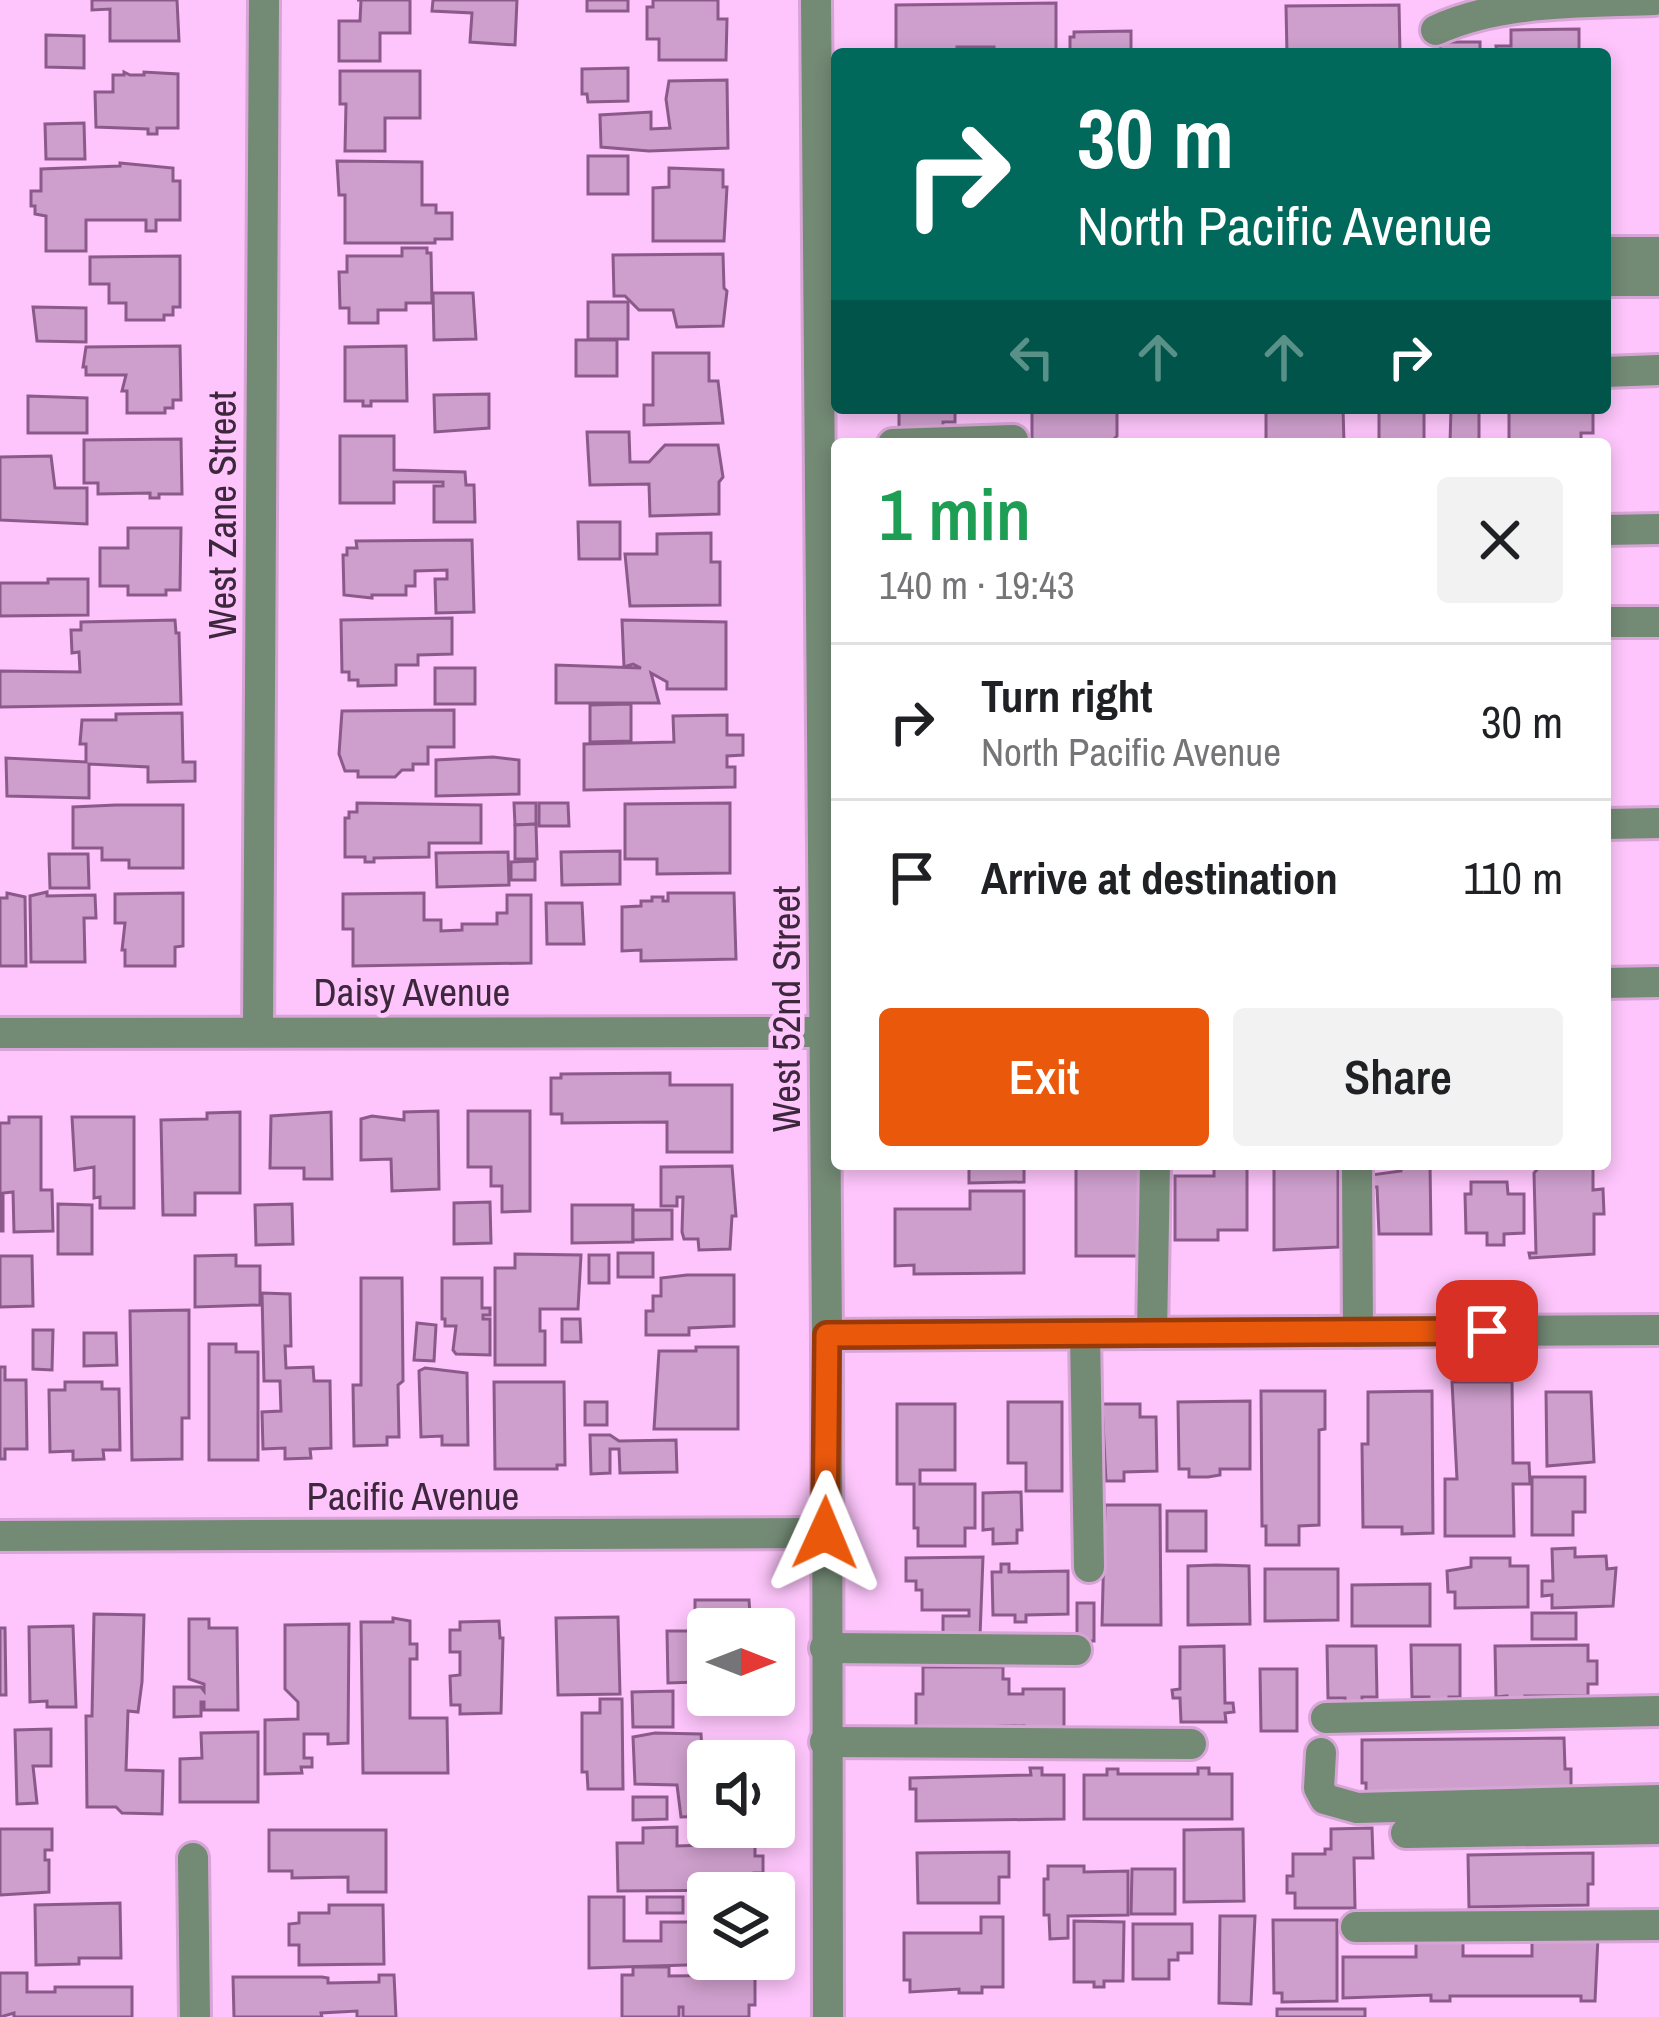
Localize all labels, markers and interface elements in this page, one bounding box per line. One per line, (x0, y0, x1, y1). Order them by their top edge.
text: 30 m (1077, 81, 1234, 194)
icon: right (879, 96, 1035, 252)
text: North Pacific Avenue (1077, 189, 1492, 262)
icon: left (999, 324, 1065, 390)
icon: ahead (1125, 324, 1191, 390)
icon: ahead (1251, 324, 1317, 390)
icon: right (1377, 324, 1443, 390)
street label: West Zane Street (196, 391, 248, 639)
text: 1 min (879, 465, 1031, 562)
button: close (1437, 477, 1563, 603)
text: 140 m · 19:43 (879, 559, 1075, 611)
text: Turn right (981, 665, 1153, 726)
icon: right (879, 689, 945, 755)
text: 30 m (1481, 691, 1563, 752)
text: North Pacific Avenue (981, 726, 1281, 778)
icon: arrive (879, 845, 945, 911)
text: Arrive at destination (981, 847, 1338, 908)
text: 110 m (1463, 847, 1563, 908)
street label: West 52nd Street (760, 886, 812, 1132)
street label: Daisy Avenue (314, 966, 510, 1018)
button: Exit (879, 1008, 1209, 1146)
button: Share (1233, 1008, 1563, 1146)
pin (1436, 1280, 1538, 1382)
icon: arrive (1454, 1298, 1520, 1364)
street label: Pacific Avenue (307, 1470, 519, 1522)
position arrow (762, 1470, 888, 1596)
north arrow (687, 1608, 795, 1716)
map controls (687, 1608, 795, 1980)
button: sound (687, 1740, 795, 1848)
button: layers (687, 1872, 795, 1980)

